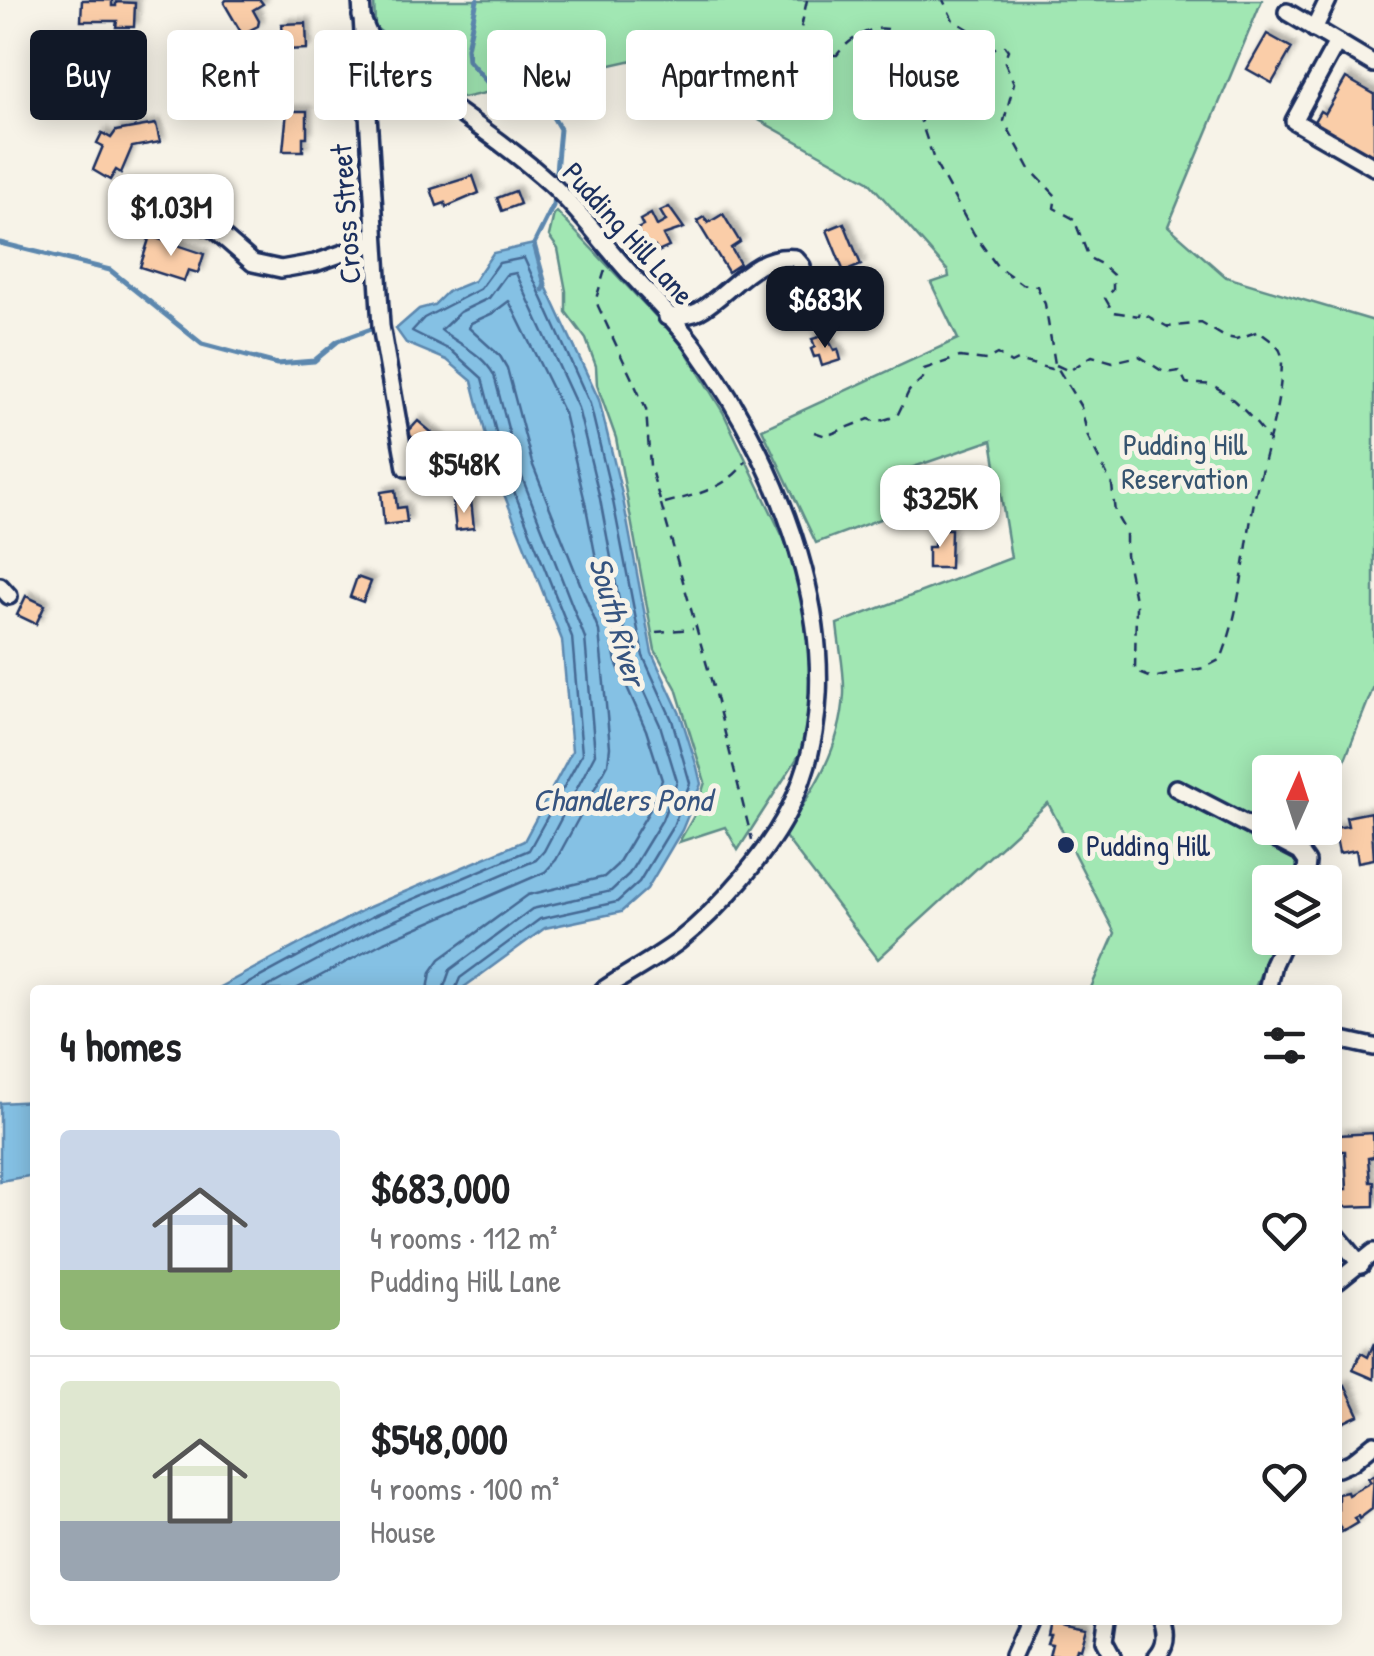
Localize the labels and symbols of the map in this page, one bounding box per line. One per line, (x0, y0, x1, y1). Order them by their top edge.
street label: Cross Street (320, 142, 370, 285)
street label: Pudding Hill Lane (554, 153, 704, 313)
pin: $1.03M (90, 174, 252, 259)
pin: $683K (755, 266, 895, 351)
park label: Pudding Hill Reservation (1121, 424, 1249, 498)
pin: $548K (394, 431, 534, 516)
pin: $325K (870, 465, 1010, 550)
water label: South River (579, 552, 658, 694)
north arrow (1252, 755, 1342, 845)
water label: Chandlers Pond (533, 778, 716, 821)
place label: Pudding Hill (1086, 825, 1211, 865)
marker: Pudding Hill (1055, 834, 1077, 856)

